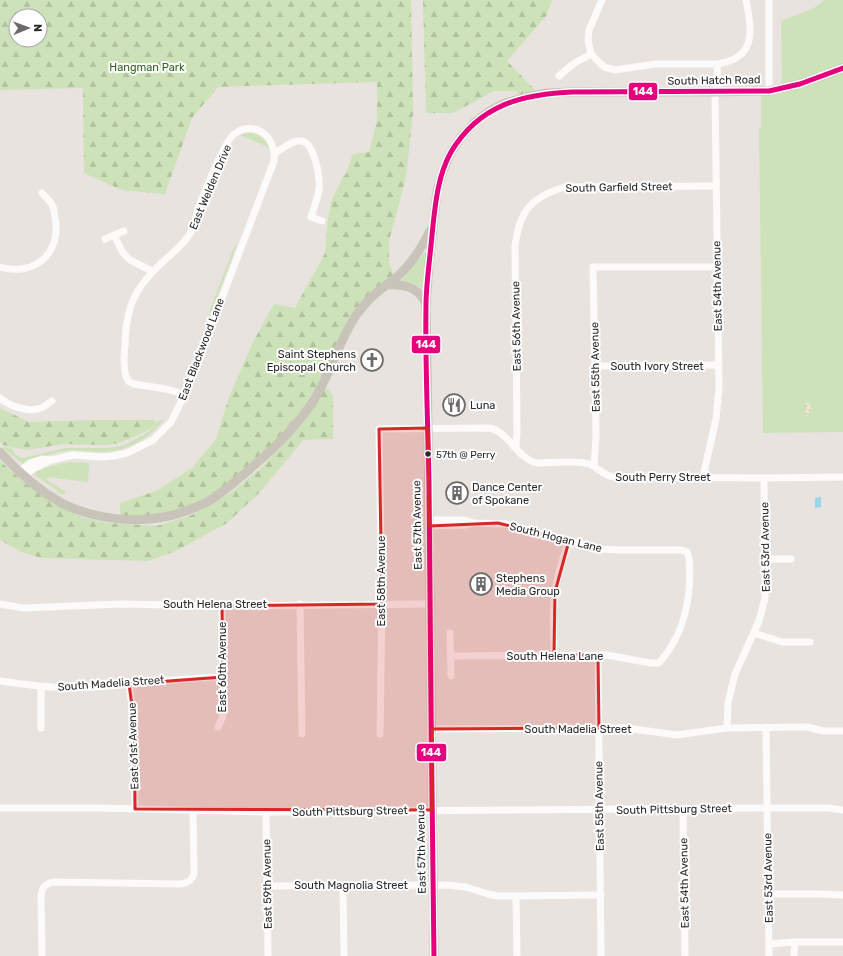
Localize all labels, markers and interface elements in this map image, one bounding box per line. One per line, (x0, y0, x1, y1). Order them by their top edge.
north arrow (8, 8, 48, 48)
text: N (31, 24, 44, 32)
park label: Hangman Park (109, 61, 185, 74)
street label: South Hatch Road (667, 73, 761, 88)
line badge: 144 (628, 82, 658, 101)
text: 144 (633, 85, 654, 98)
street label: East Welden Drive (187, 143, 234, 232)
street label: South Garfield Street (565, 180, 673, 195)
street label: East 54th Avenue (710, 241, 725, 331)
street label: East 56th Avenue (509, 281, 524, 371)
street label: East Blackwood Lane (176, 296, 227, 402)
street label: East 55th Avenue (588, 322, 603, 412)
line badge: 144 (411, 335, 441, 354)
text: 144 (416, 338, 437, 351)
church icon: Saint Stephens Episcopal Church (359, 347, 385, 373)
place label: Saint Stephens Episcopal Church (267, 348, 356, 374)
street label: South Ivory Street (610, 360, 704, 373)
restaurant icon: Luna (441, 392, 467, 418)
place label: Luna (470, 399, 495, 412)
marker: 57th @ Perry (423, 449, 433, 459)
place label: 57th @ Perry (436, 449, 496, 461)
street label: South Perry Street (615, 471, 711, 484)
street label: East 57th Avenue (410, 480, 425, 570)
building icon: Dance Center of Spokane (444, 480, 470, 506)
place label: Dance Center of Spokane (472, 481, 543, 507)
street label: East 53rd Avenue (758, 502, 773, 592)
street label: South Hogan Lane (508, 520, 603, 555)
street label: East 58th Avenue (375, 536, 388, 626)
building icon: Stephens Media Group (468, 571, 494, 597)
place label: Stephens Media Group (496, 572, 560, 598)
street label: South Helena Street (163, 598, 267, 611)
street label: East 60th Avenue (216, 622, 229, 712)
street label: South Helena Lane (507, 650, 603, 663)
street label: South Madelia Street (57, 673, 165, 694)
street label: East 61st Avenue (125, 702, 142, 790)
street label: South Madelia Street (525, 723, 632, 736)
line badge: 144 (416, 743, 447, 762)
text: 144 (421, 746, 442, 759)
street label: East 55th Avenue (592, 761, 607, 851)
street label: South Pittsburg Street (616, 802, 733, 817)
street label: South Pittsburg Street (292, 804, 409, 819)
street label: East 57th Avenue (414, 804, 429, 894)
street label: East 53rd Avenue (761, 833, 776, 923)
street label: East 54th Avenue (677, 838, 692, 928)
street label: East 59th Avenue (260, 839, 275, 929)
street label: South Magnolia Street (294, 879, 409, 892)

